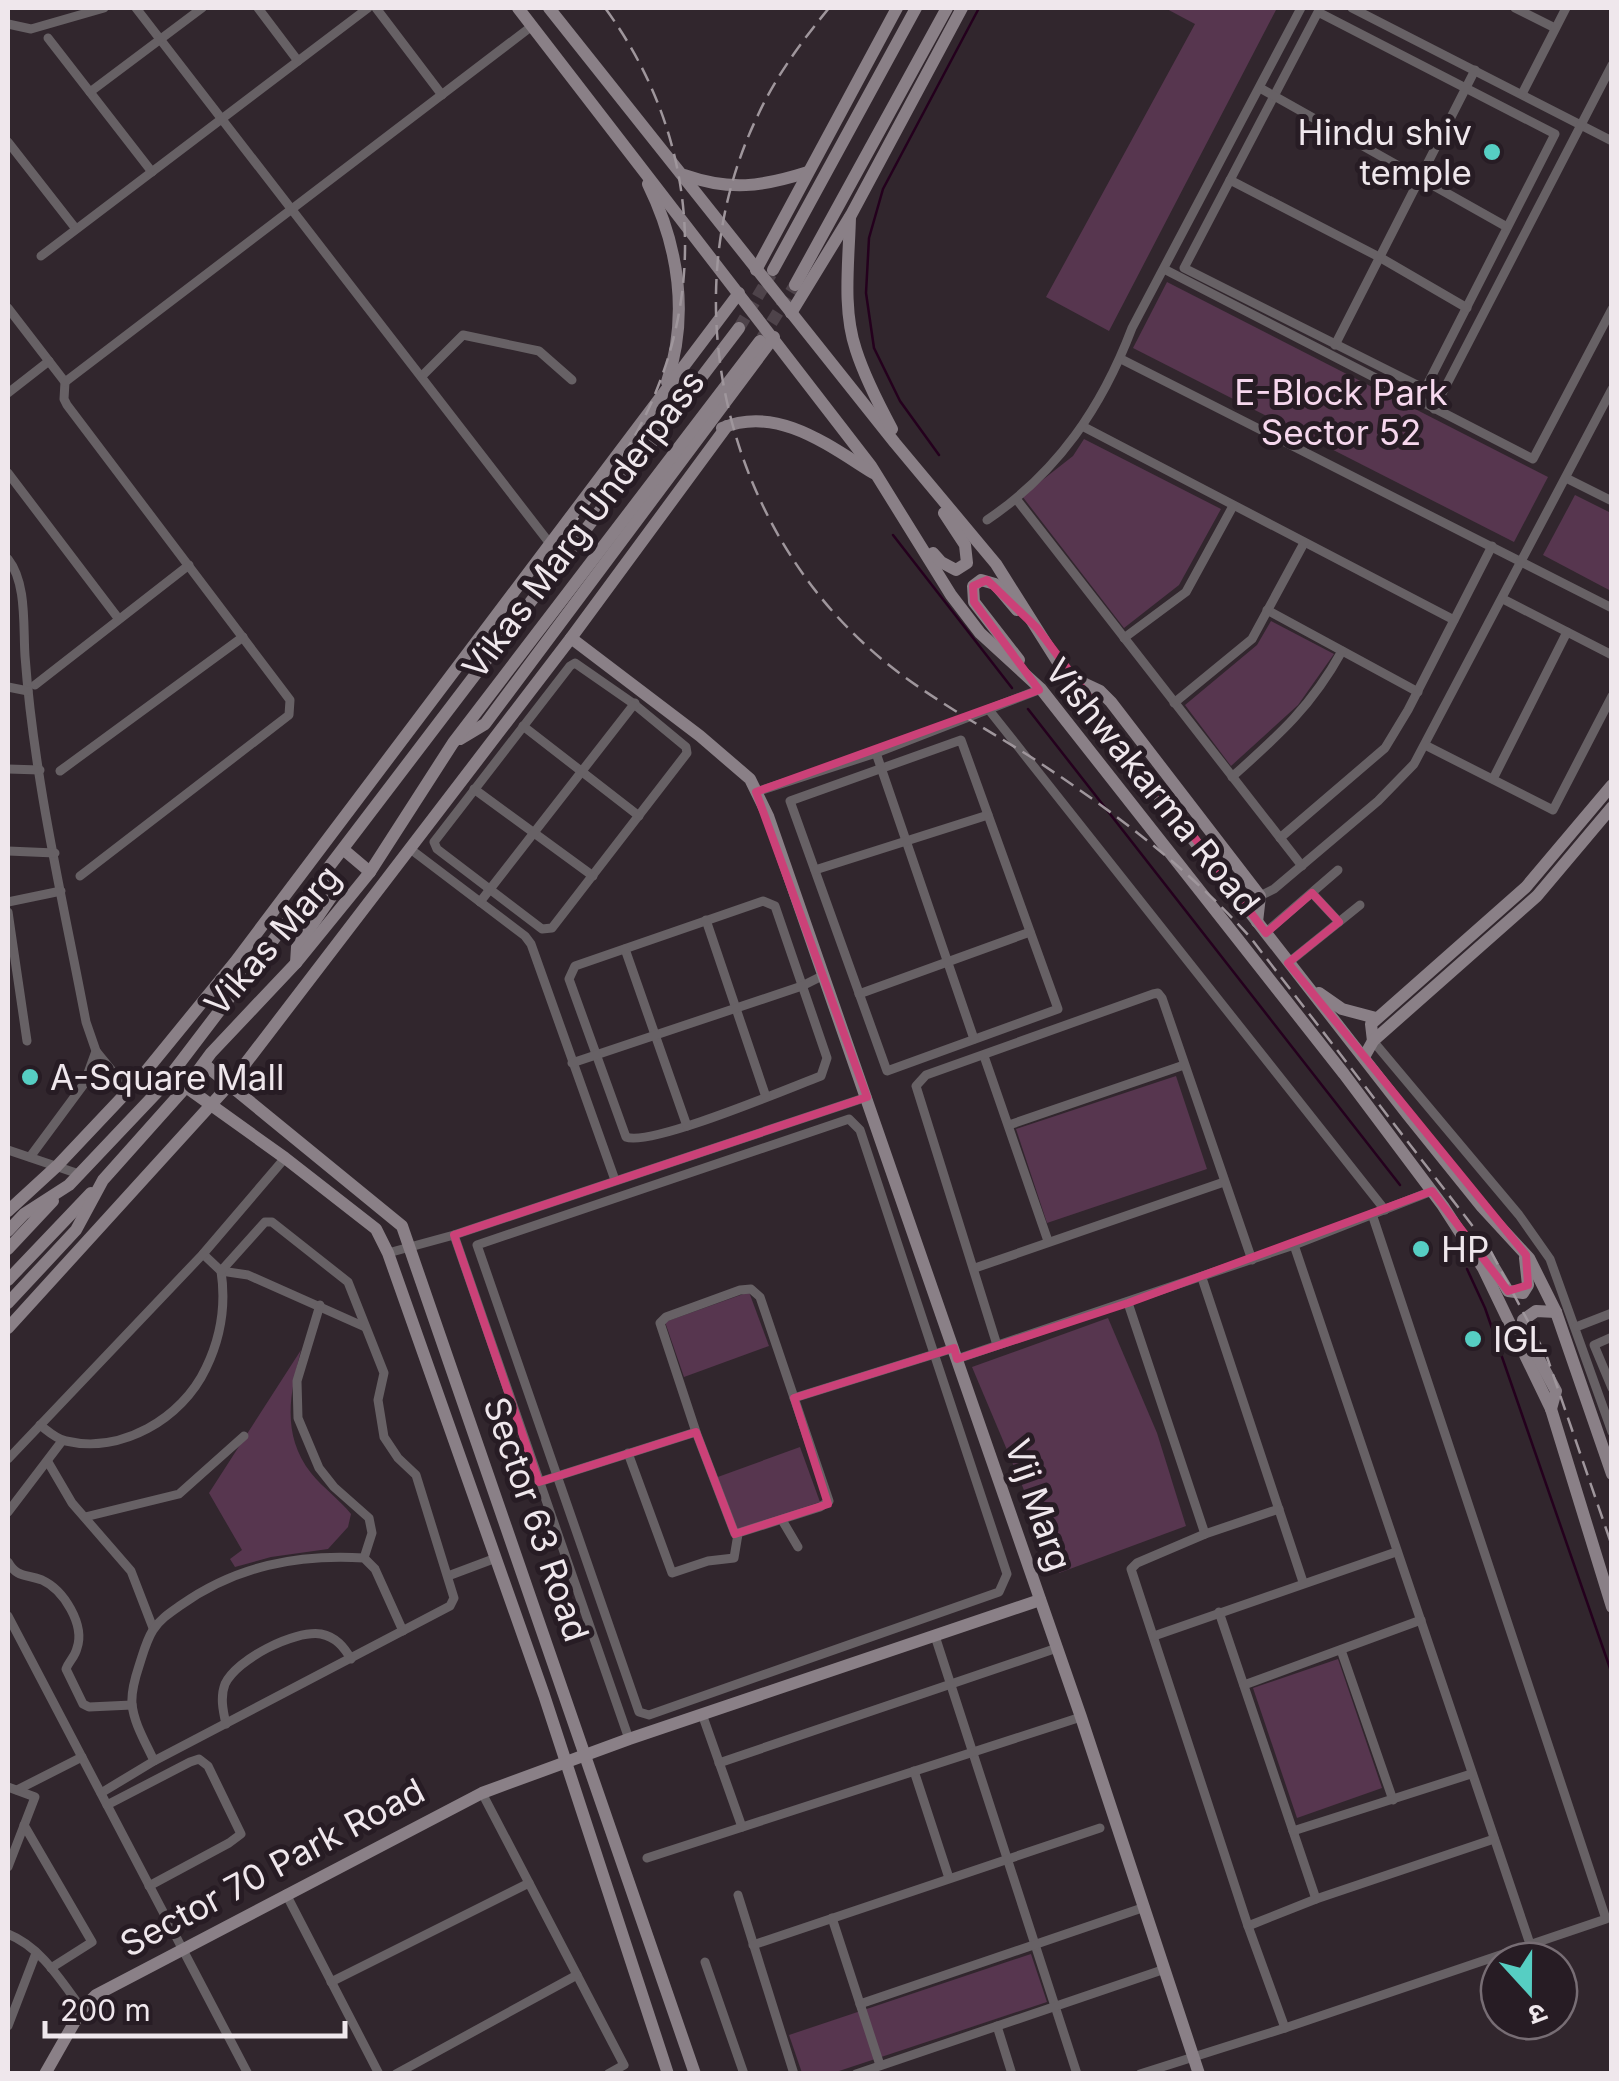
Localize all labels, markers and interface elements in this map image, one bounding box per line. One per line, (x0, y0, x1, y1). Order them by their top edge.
place label: Hindu shiv temple (1298, 111, 1472, 193)
marker: Hindu shiv temple (1481, 141, 1503, 163)
street label: Vikas Marg Underpass (453, 361, 713, 687)
park label: E-Block Park Sector 52 (1234, 371, 1448, 453)
street label: Vishwakarma Road (1037, 650, 1269, 922)
street label: Vikas Marg (195, 856, 349, 1024)
place label: A-Square Mall (50, 1056, 284, 1098)
marker: A-Square Mall (19, 1066, 41, 1088)
place label: HP (1441, 1228, 1489, 1270)
marker: HP (1410, 1238, 1432, 1260)
place label: IGL (1493, 1318, 1548, 1360)
marker: IGL (1462, 1328, 1484, 1350)
street label: Sector 63 Road (476, 1391, 598, 1647)
street label: Vij Marg (997, 1434, 1081, 1576)
street label: Sector 70 Park Road (113, 1769, 431, 1965)
north arrow (1479, 1941, 1579, 2041)
scale bar (45, 1976, 345, 2038)
text: 200 m (60, 1992, 151, 2028)
text: उ (1524, 1996, 1552, 2033)

